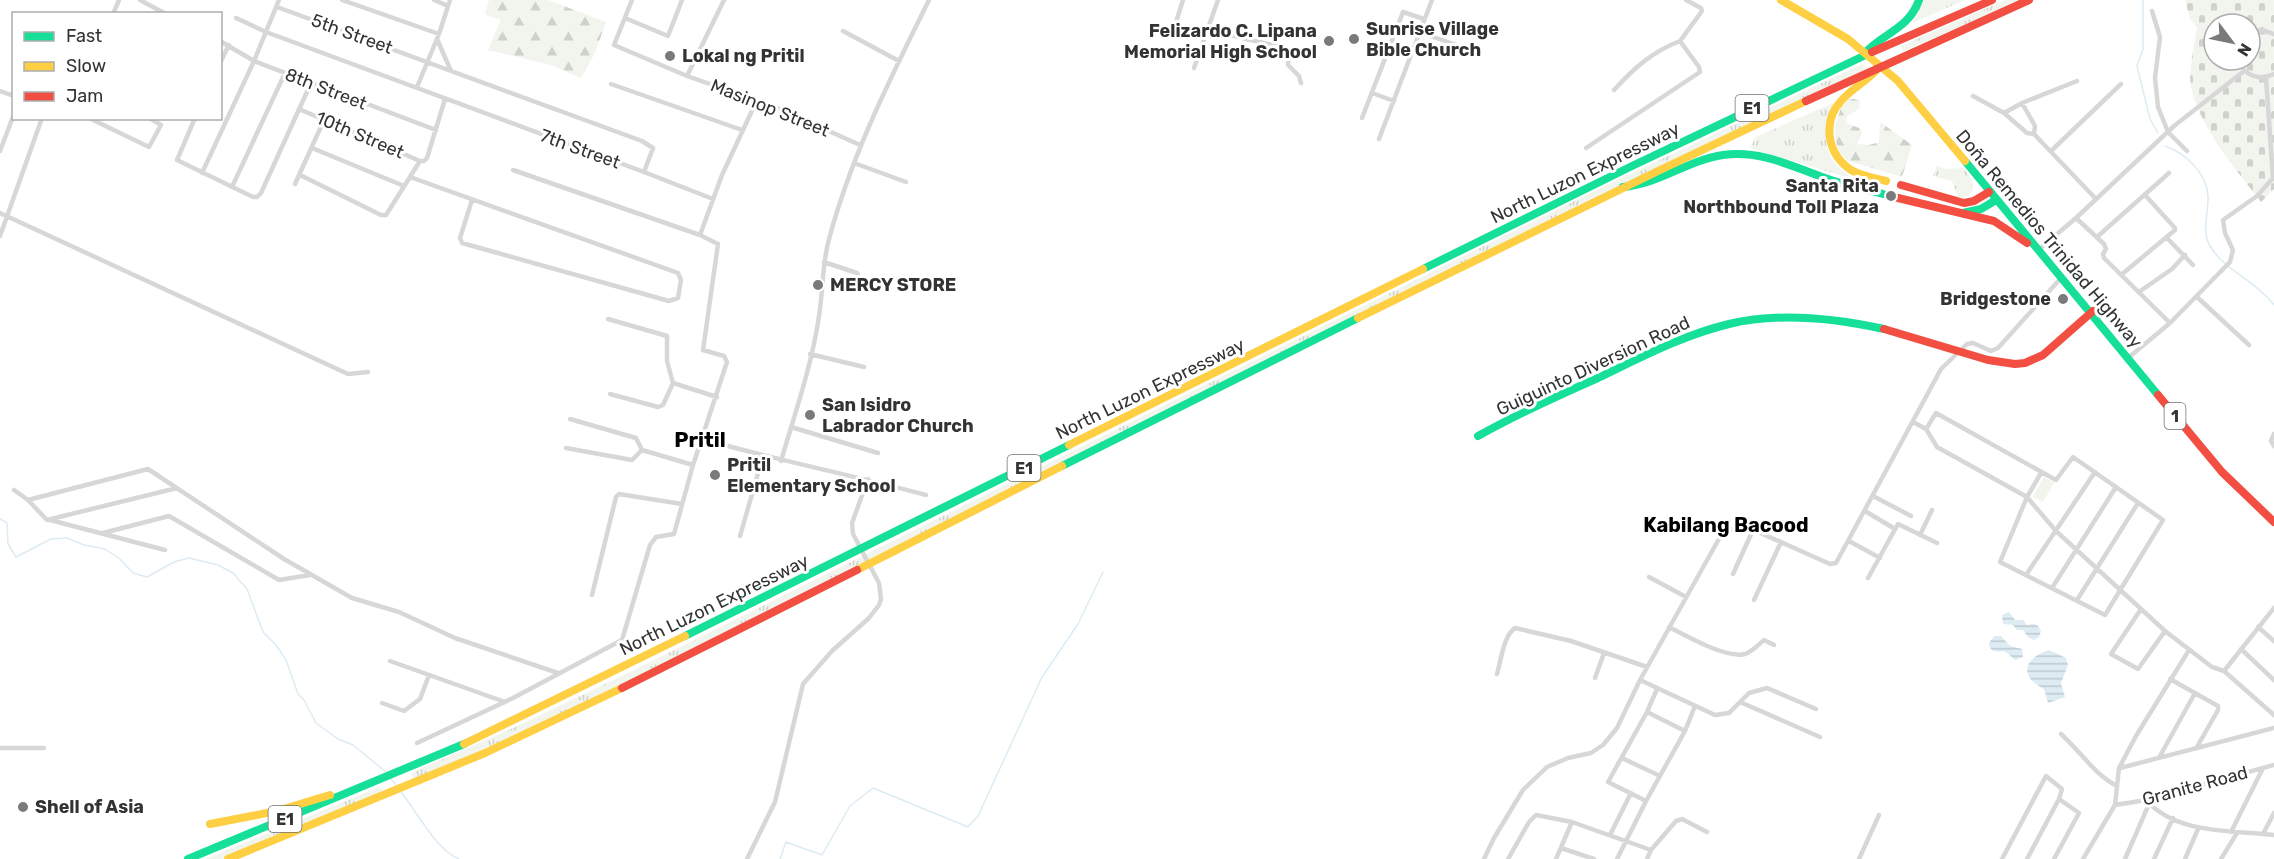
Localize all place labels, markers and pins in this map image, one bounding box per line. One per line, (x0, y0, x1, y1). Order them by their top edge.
place label: Sunrise Village Bible Church (1366, 18, 1499, 61)
place label: Felizardo C. Lipana Memorial High School (1124, 20, 1317, 63)
marker: Sunrise Village Bible Church (1347, 32, 1361, 46)
marker: Felizardo C. Lipana Memorial High School (1322, 34, 1336, 48)
place label: Lokal ng Pritil (682, 45, 805, 67)
marker: Lokal ng Pritil (663, 49, 677, 63)
place label: Santa Rita Northbound Toll Plaza (1683, 175, 1879, 218)
marker: Santa Rita Northbound Toll Plaza (1884, 189, 1898, 203)
place label: MERCY STORE (830, 274, 956, 296)
marker: MERCY STORE (811, 278, 825, 292)
place label: Bridgestone (1940, 288, 2051, 310)
marker: Bridgestone (2056, 292, 2070, 306)
place label: San Isidro Labrador Church (822, 394, 974, 437)
marker: San Isidro Labrador Church (803, 408, 817, 422)
place label: Pritil Elementary School (727, 454, 896, 497)
marker: Pritil Elementary School (708, 468, 722, 482)
place label: Shell of Asia (35, 796, 144, 818)
marker: Shell of Asia (16, 800, 30, 814)

